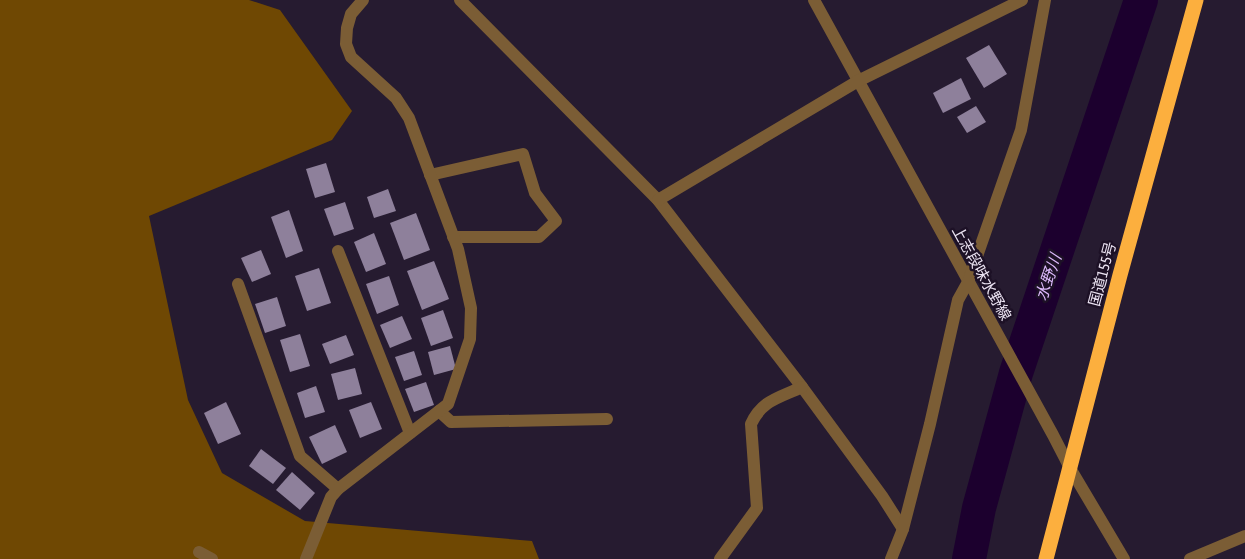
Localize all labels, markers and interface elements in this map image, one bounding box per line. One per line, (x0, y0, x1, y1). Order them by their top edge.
street label: 上志段味水野線 (949, 223, 1015, 323)
street label: 国道155号 (1085, 240, 1119, 308)
water label: 水野川 (1032, 249, 1065, 303)

